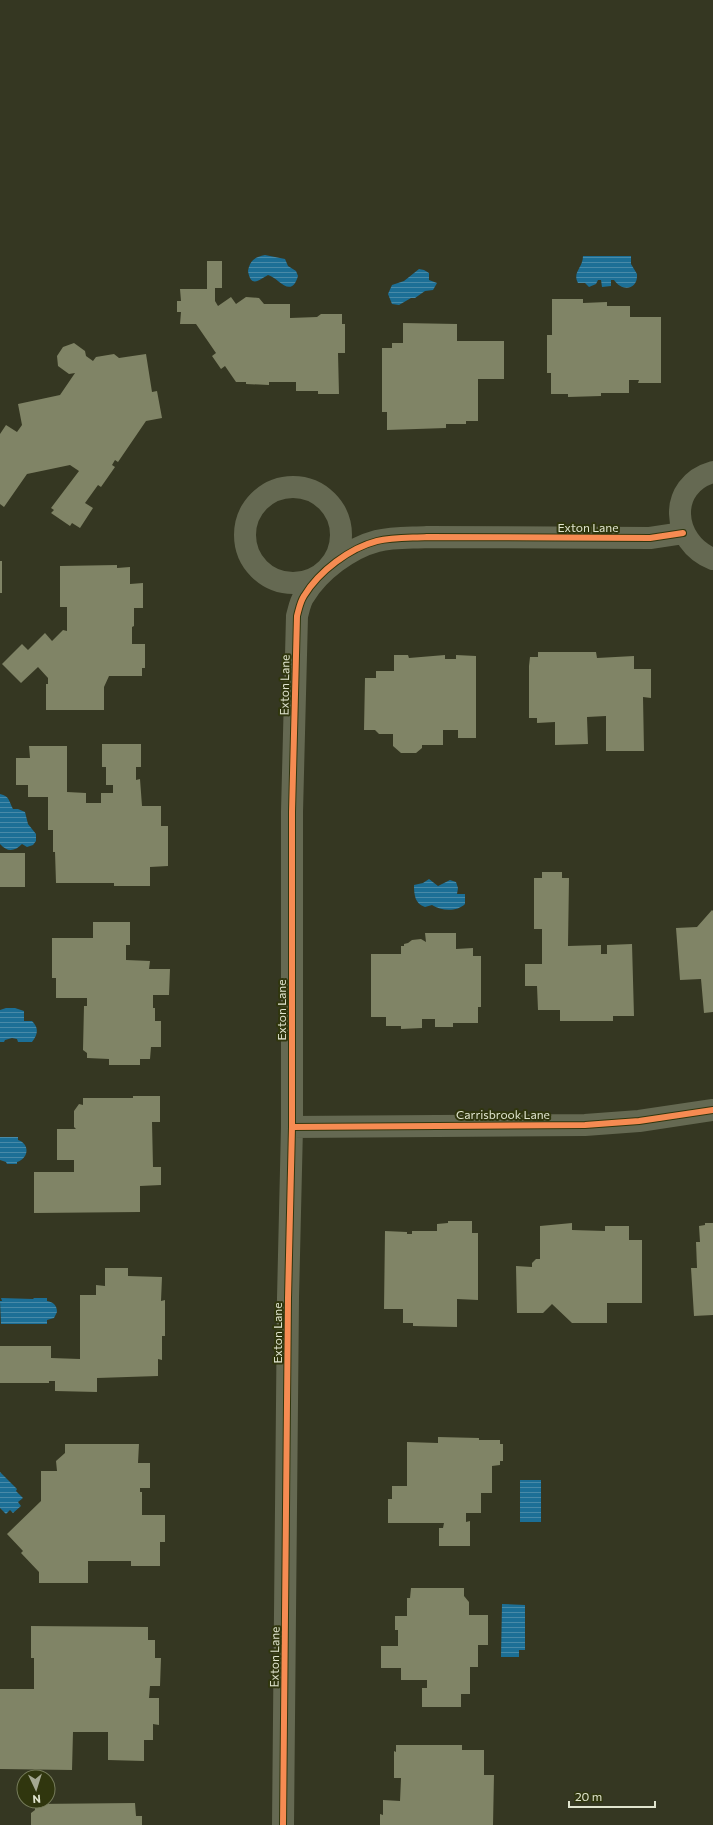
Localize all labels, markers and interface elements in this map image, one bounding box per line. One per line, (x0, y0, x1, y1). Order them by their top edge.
street label: Exton Lane (557, 520, 619, 534)
street label: Exton Lane (276, 654, 292, 716)
street label: Exton Lane (274, 979, 288, 1041)
street label: Carrisbrook Lane (456, 1107, 550, 1121)
street label: Exton Lane (270, 1302, 284, 1364)
street label: Exton Lane (266, 1626, 282, 1688)
north arrow (16, 1769, 56, 1809)
scale bar (569, 1783, 655, 1809)
text: 20 m (575, 1789, 602, 1803)
text: N (32, 1793, 41, 1806)

